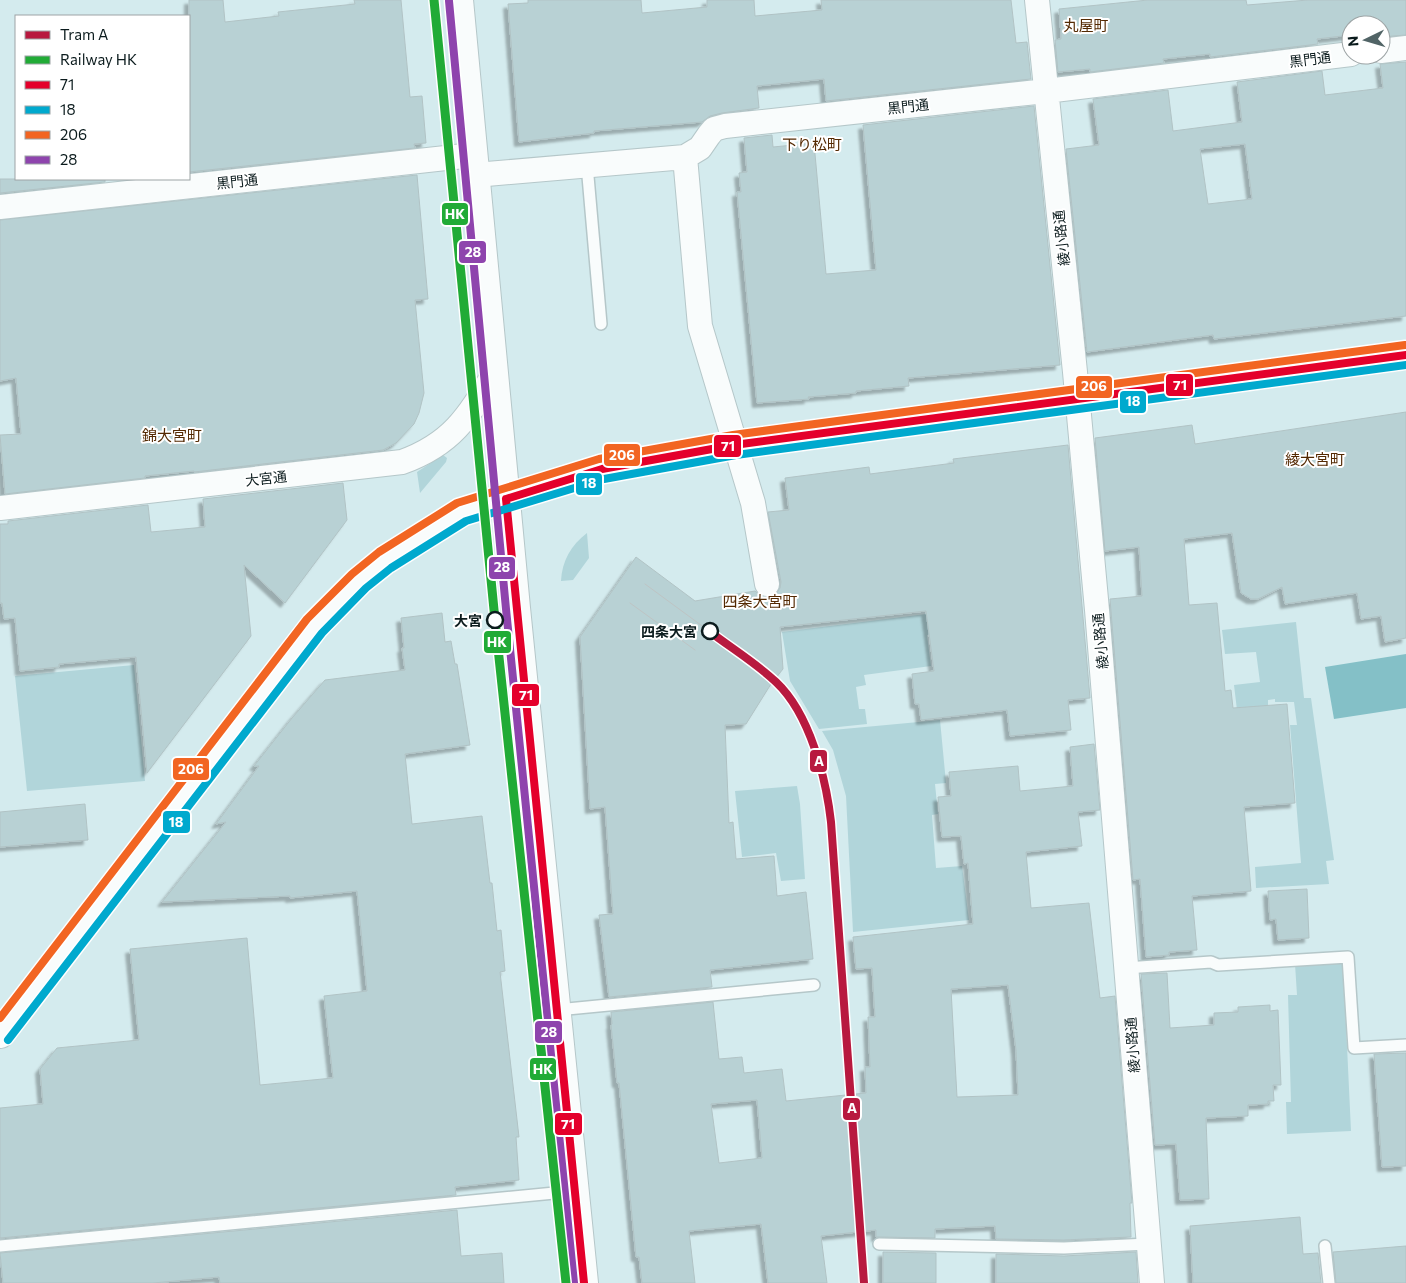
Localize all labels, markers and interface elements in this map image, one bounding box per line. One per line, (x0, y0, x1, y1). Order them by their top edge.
legend (15, 15, 190, 180)
north arrow (1341, 15, 1391, 65)
district label: 丸屋町 (1063, 16, 1109, 34)
text: Tram A (60, 25, 108, 43)
text: N (1344, 35, 1361, 47)
street label: 黒門通 (1288, 48, 1332, 70)
text: Railway HK (60, 50, 137, 68)
text: 71 (60, 75, 74, 93)
street label: 黒門通 (886, 95, 930, 117)
text: 18 (60, 100, 76, 118)
text: 206 (60, 125, 87, 143)
district label: 下り松町 (782, 135, 842, 153)
text: 28 (60, 150, 77, 168)
street label: 黒門通 (215, 170, 259, 192)
line badge: HK (441, 202, 469, 226)
text: HK (445, 205, 465, 222)
street label: 綾小路通 (1050, 209, 1072, 267)
line badge: 28 (458, 240, 487, 264)
text: 28 (465, 243, 482, 260)
line badge: 71 (1165, 373, 1194, 397)
line badge: 206 (1075, 375, 1113, 399)
text: 71 (1173, 376, 1187, 393)
text: 206 (1081, 377, 1107, 394)
line badge: 18 (1119, 390, 1147, 414)
text: 18 (1126, 392, 1141, 409)
district label: 錦大宮町 (142, 426, 202, 444)
line badge: 71 (713, 434, 742, 458)
text: 71 (721, 437, 735, 454)
line badge: 206 (603, 443, 641, 467)
text: 206 (609, 446, 635, 463)
district label: 綾大宮町 (1285, 450, 1345, 468)
street label: 大宮通 (244, 467, 288, 489)
line badge: 18 (575, 472, 603, 496)
text: 18 (582, 474, 597, 491)
line badge: 28 (488, 556, 516, 580)
text: 28 (494, 558, 511, 575)
district label: 四条大宮町 (722, 592, 798, 610)
marker: 大宮 (486, 611, 504, 629)
place label: 大宮 (454, 612, 482, 629)
street label: 綾小路通 (1089, 612, 1111, 670)
marker: 四条大宮 (701, 622, 719, 640)
place label: 四条大宮 (641, 623, 697, 640)
line badge: HK (483, 630, 512, 654)
text: HK (487, 633, 507, 650)
line badge: 71 (511, 683, 540, 707)
text: 71 (519, 686, 533, 703)
line badge: A (809, 749, 828, 773)
text: A (814, 752, 824, 769)
line badge: 206 (172, 757, 210, 781)
text: 206 (178, 760, 204, 777)
line badge: 18 (162, 810, 191, 834)
text: 18 (169, 813, 184, 830)
street label: 綾小路通 (1122, 1016, 1142, 1074)
line badge: 28 (534, 1020, 563, 1044)
text: 28 (541, 1023, 558, 1040)
line badge: HK (529, 1057, 557, 1081)
text: HK (533, 1060, 553, 1077)
line badge: A (842, 1097, 861, 1121)
text: A (847, 1099, 857, 1116)
line badge: 71 (554, 1112, 583, 1136)
text: 71 (561, 1115, 575, 1132)

